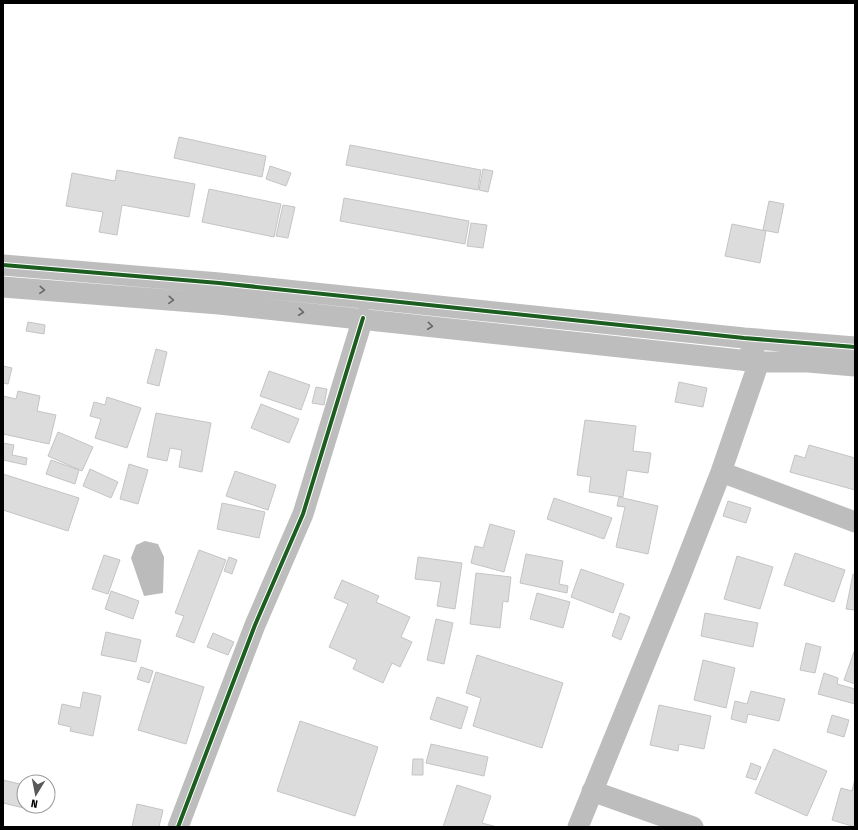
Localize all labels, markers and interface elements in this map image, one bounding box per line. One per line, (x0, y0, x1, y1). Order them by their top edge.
one-way arrow (39, 285, 45, 294)
one-way arrow (168, 295, 175, 304)
one-way arrow (298, 307, 304, 316)
one-way arrow (427, 321, 433, 330)
north arrow (16, 774, 56, 814)
text: N (30, 796, 39, 810)

